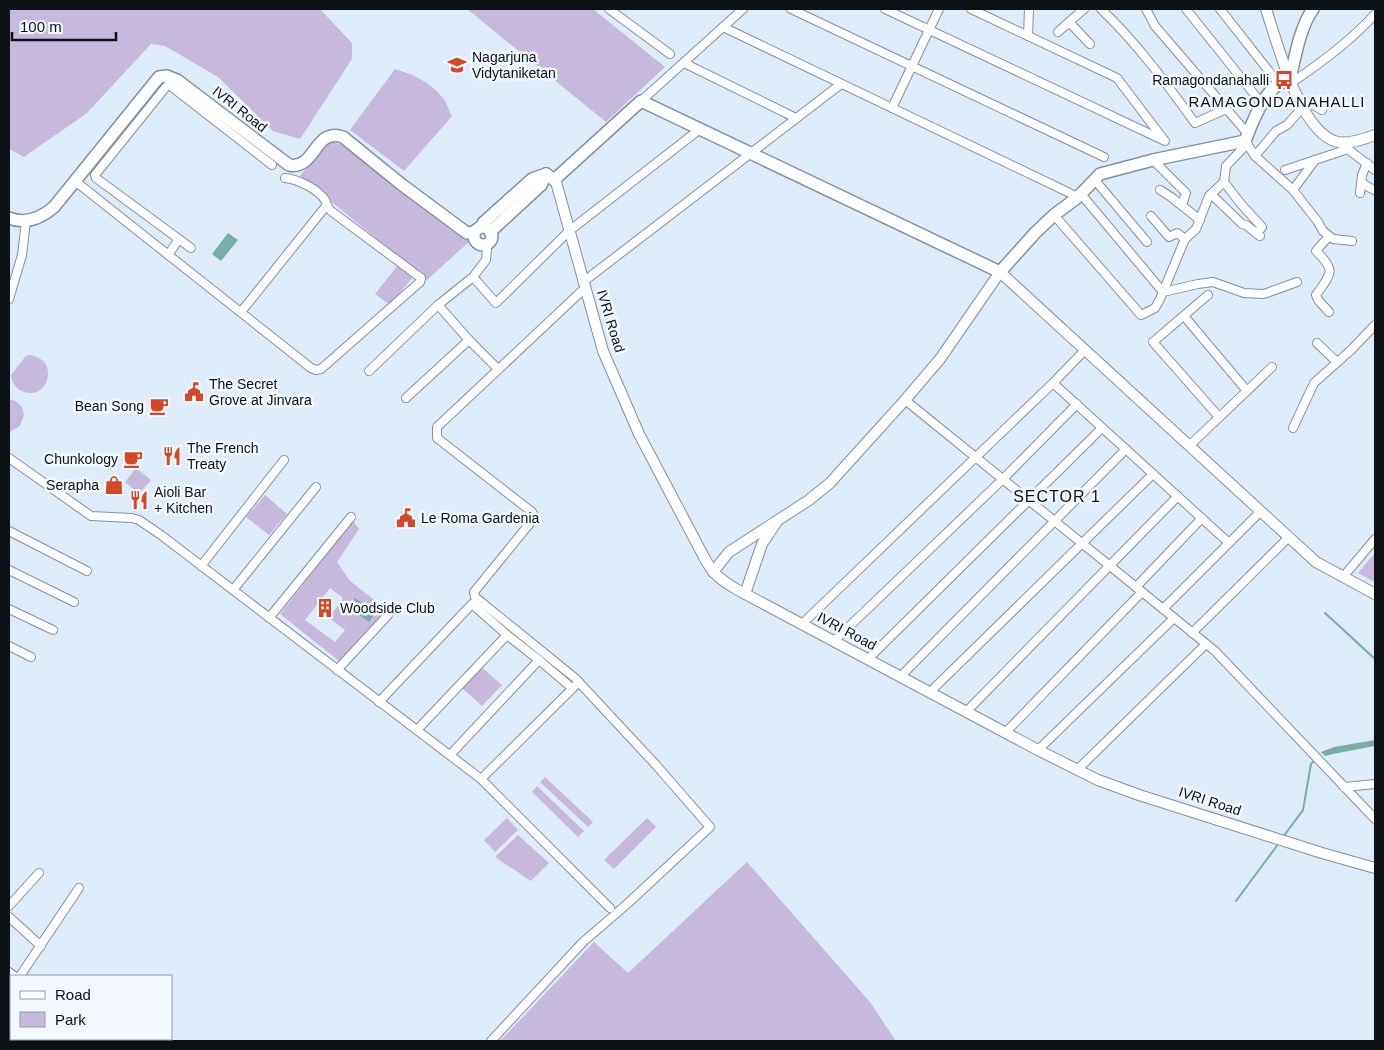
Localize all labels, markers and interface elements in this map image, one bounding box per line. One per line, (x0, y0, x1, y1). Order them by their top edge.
scale bar (12, 10, 116, 42)
text: 100 m (20, 18, 62, 35)
place label: Nagarjuna Vidytaniketan (472, 49, 556, 81)
school or university icon: Nagarjuna Vidytaniketan (446, 54, 468, 76)
bus stop icon: Ramagondanahalli (1273, 69, 1295, 91)
place label: Ramagondanahalli (1152, 72, 1269, 88)
street label: IVRI Road (210, 83, 270, 135)
district label: RAMAGONDANAHALLI (1189, 93, 1365, 110)
street label: IVRI Road (594, 288, 628, 354)
place label: The Secret Grove at Jinvara (209, 376, 312, 408)
public building icon: The Secret Grove at Jinvara (183, 381, 205, 403)
cafe icon: Bean Song (148, 395, 170, 417)
place label: Bean Song (75, 398, 144, 414)
place label: The French Treaty (187, 440, 259, 472)
restaurant icon: The French Treaty (161, 445, 183, 467)
cafe icon: Chunkology (122, 448, 144, 470)
place label: Chunkology (44, 451, 118, 467)
shop icon: Serapha (103, 474, 125, 496)
place label: Serapha (46, 477, 99, 493)
place label: Aioli Bar + Kitchen (154, 484, 213, 516)
district label: SECTOR 1 (1013, 488, 1101, 505)
restaurant icon: Aioli Bar + Kitchen (128, 489, 150, 511)
public building icon: Le Roma Gardenia (395, 507, 417, 529)
place label: Le Roma Gardenia (421, 510, 540, 526)
building icon: Woodside Club (314, 597, 336, 619)
place label: Woodside Club (340, 600, 435, 616)
street label: IVRI Road (815, 609, 879, 653)
street label: IVRI Road (1177, 783, 1243, 819)
legend (10, 975, 172, 1040)
text: Road (55, 986, 91, 1003)
text: Park (55, 1011, 86, 1028)

